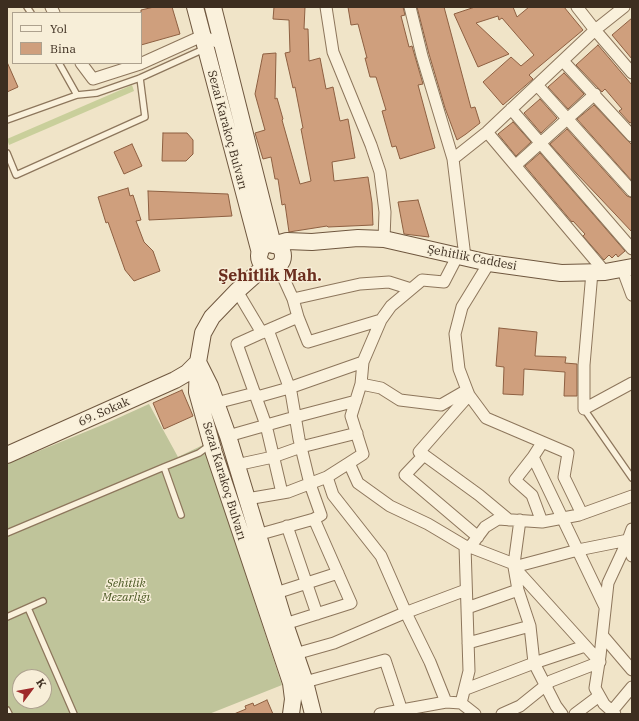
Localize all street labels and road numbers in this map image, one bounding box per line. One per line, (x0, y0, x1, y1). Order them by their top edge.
street label: Sezai Karakoç Bulvarı (204, 69, 250, 191)
street label: Şehitlik Caddesi (426, 242, 518, 274)
street label: 69. Sokak (76, 394, 132, 430)
street label: Sezai Karakoç Bulvarı (199, 420, 249, 542)

